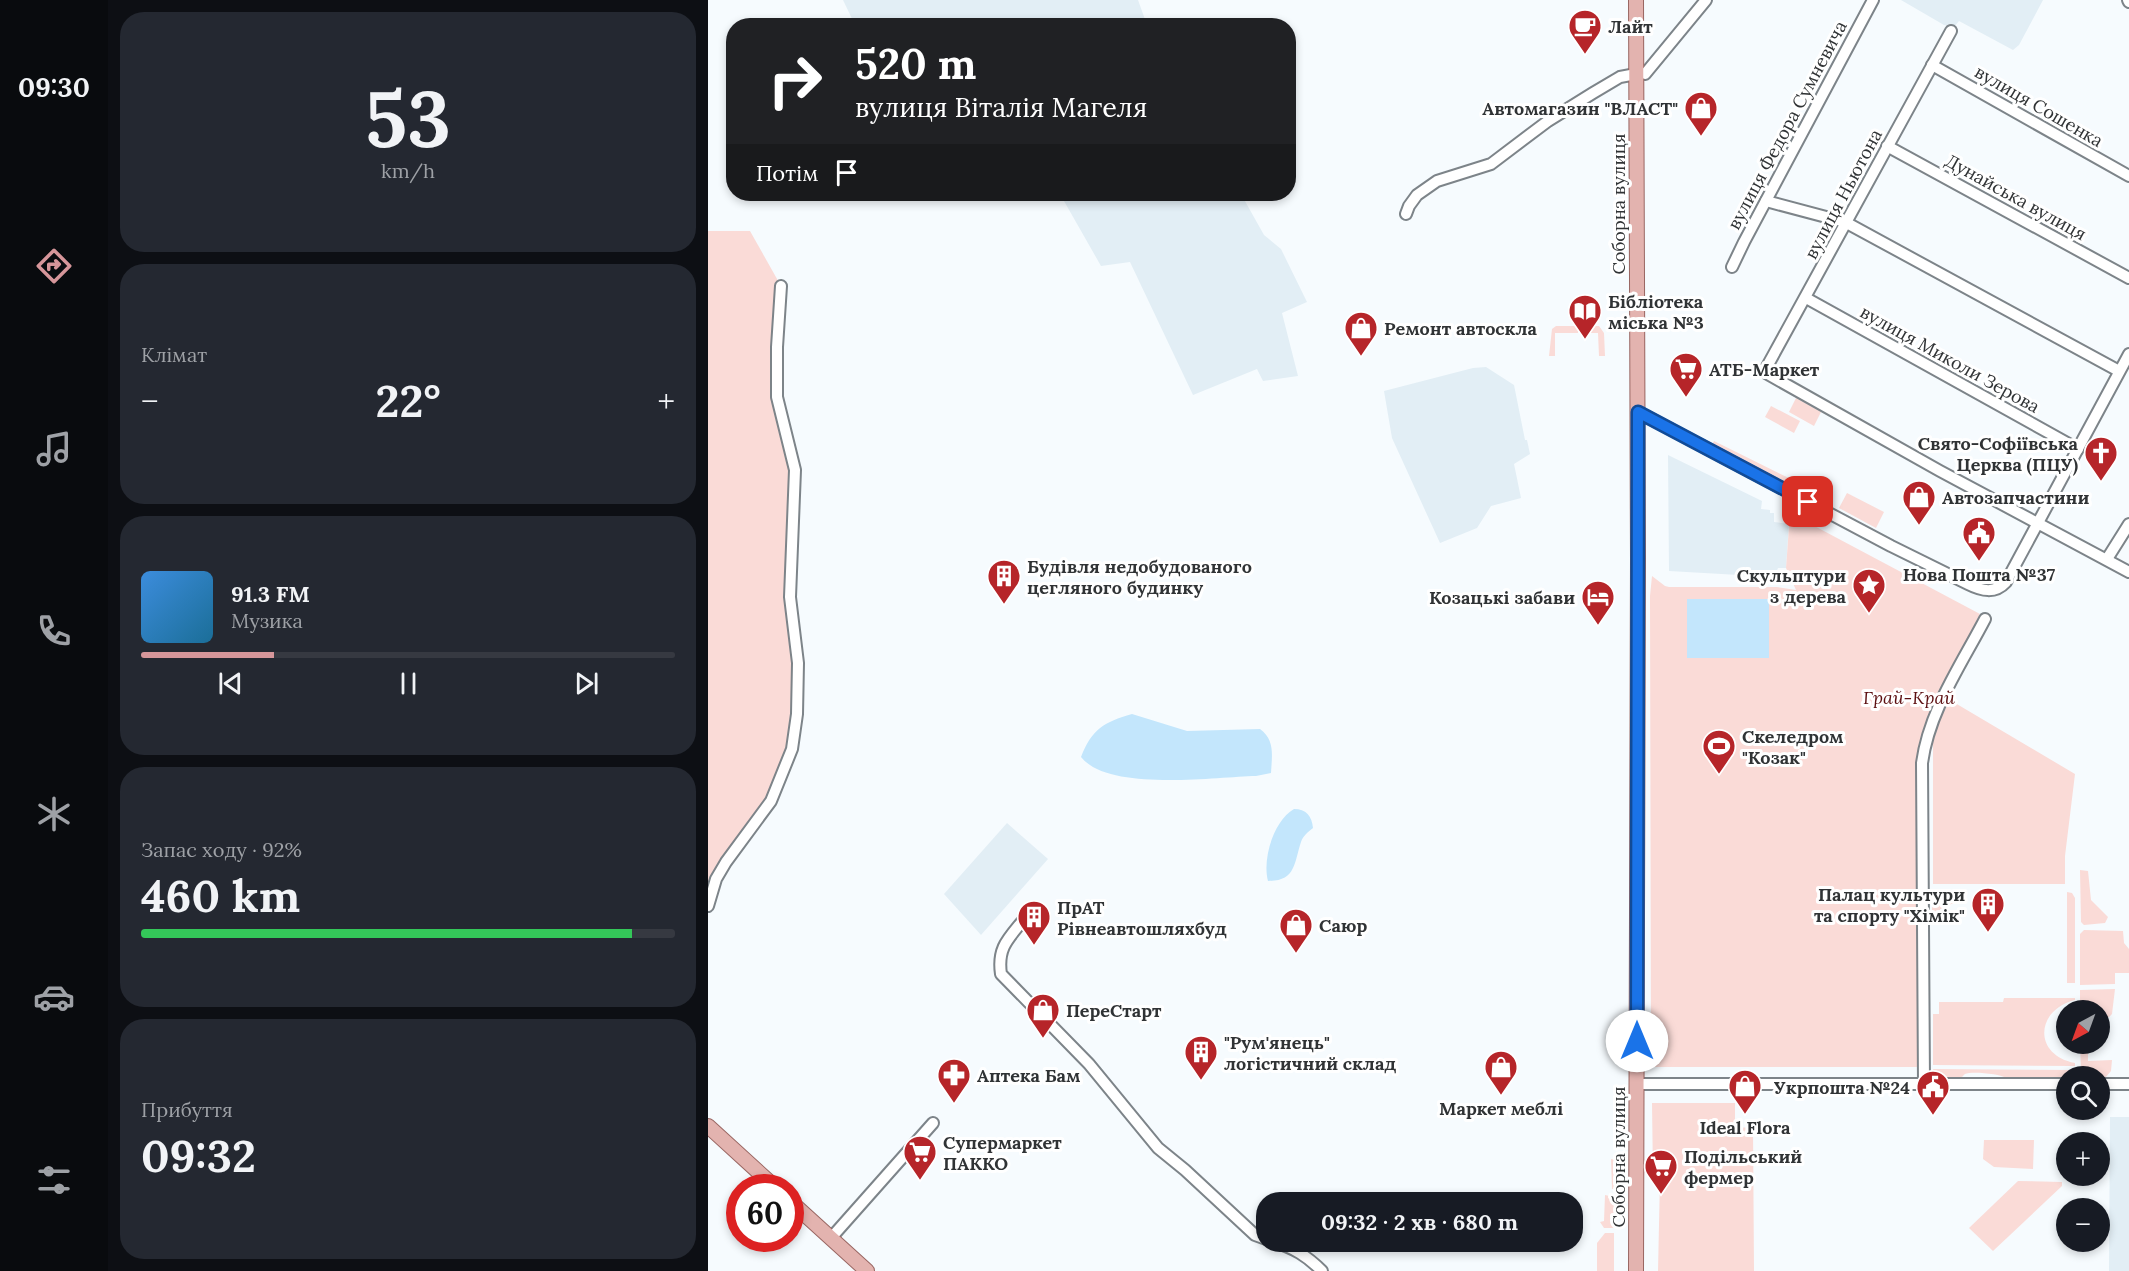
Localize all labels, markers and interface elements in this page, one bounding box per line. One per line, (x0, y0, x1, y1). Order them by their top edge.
cafe icon: Лайт (1567, 8, 1603, 55)
place label: Лайт (1608, 15, 1653, 38)
street label: вулиця Федора Сумневича (1722, 17, 1852, 233)
text: 520 m (855, 37, 976, 91)
icon: right (756, 42, 834, 120)
street label: вулиця Сошенка (1971, 60, 2107, 152)
text: 53 (365, 69, 451, 168)
text: 09:30 (18, 70, 90, 104)
text: вулиця Віталія Магеля (855, 90, 1147, 124)
shop icon: Автомагазин "ВЛАСТ" (1683, 90, 1719, 137)
place label: Автомагазин "ВЛАСТ" (1482, 97, 1678, 120)
street label: вулиця Ньютона (1799, 125, 1887, 263)
street label: Соборна вулиця (1607, 133, 1630, 275)
street label: Дунайська вулиця (1941, 149, 2091, 245)
icon: arrive (830, 156, 863, 189)
text: km/h (381, 158, 435, 183)
text: Потім (756, 159, 818, 187)
icon: directions (33, 245, 75, 287)
place label: Бібліотека міська №3 (1608, 290, 1704, 334)
library icon: Бібліотека міська №3 (1567, 293, 1603, 340)
street label: вулиця Миколи Зерова (1856, 300, 2044, 418)
shop icon: Ремонт автоскла (1343, 310, 1379, 357)
place label: Ремонт автоскла (1384, 317, 1537, 340)
text: Клімат (141, 342, 207, 367)
supermarket icon: АТБ-Маркет (1668, 351, 1704, 398)
place label: АТБ-Маркет (1709, 358, 1820, 381)
text: 22° (375, 372, 441, 429)
text: − (141, 380, 159, 422)
text: + (657, 380, 675, 422)
icon: music (33, 428, 75, 470)
place label: Свято-Софіївська Церква (ПЦУ) (1918, 432, 2079, 476)
church icon: Свято-Софіївська Церква (ПЦУ) (2083, 435, 2119, 482)
pin (1782, 476, 1833, 527)
shop icon: Автозапчастини (1901, 479, 1937, 526)
icon: arrive (1791, 485, 1824, 518)
place label: Автозапчастини (1942, 486, 2090, 509)
public building icon: Нова Пошта №37 (1961, 515, 1997, 562)
place label: Будівля недобудованого цегляного будинку (1027, 555, 1252, 599)
building icon: Будівля недобудованого цегляного будинку (986, 558, 1022, 605)
place label: Нова Пошта №37 (1903, 563, 2056, 586)
place label: Скульптури з дерева (1737, 564, 1847, 608)
place icon: Скульптури з дерева (1851, 567, 1887, 614)
hotel icon: Козацькі забави (1580, 579, 1616, 626)
text: 91.3 FM (231, 580, 310, 608)
place label: Козацькі забави (1429, 586, 1575, 609)
text: Музика (231, 608, 303, 633)
icon: phone (33, 610, 75, 652)
icon: previous (214, 667, 247, 700)
icon: pause (392, 667, 425, 700)
icon: next (570, 667, 603, 700)
park label: Грай-Край (1863, 686, 1955, 709)
place label: Скеледром "Козак" (1742, 725, 1844, 769)
sports icon: Скеледром "Козак" (1701, 728, 1737, 775)
icon: climate (33, 793, 75, 835)
text: Запас ходу · 92% (141, 837, 302, 862)
text: 460 km (141, 867, 300, 924)
place label: Палац культури та спорту "Хімік" (1814, 883, 1965, 927)
building icon: Палац культури та спорту "Хімік" (1970, 886, 2006, 933)
place label: ПрАТ Рівнеавтошляхбуд (1057, 896, 1227, 940)
building icon: ПрАТ Рівнеавтошляхбуд (1016, 899, 1052, 946)
shop icon: Саюр (1278, 907, 1314, 954)
place label: Саюр (1319, 914, 1367, 937)
icon: car (33, 976, 75, 1018)
shop icon: ПереСтарт (1025, 992, 1061, 1039)
place label: ПереСтарт (1066, 999, 1162, 1022)
north arrow (2056, 1000, 2110, 1054)
map controls (2056, 1000, 2110, 1252)
position arrow (1605, 1009, 1669, 1073)
place label: "Рум'янець" логістичний склад (1224, 1031, 1396, 1075)
building icon: "Рум'янець" логістичний склад (1183, 1034, 1219, 1081)
shop icon: Маркет меблі (1483, 1049, 1519, 1096)
pharmacy icon: Аптека Бам (936, 1057, 972, 1104)
place label: Аптека Бам (977, 1064, 1080, 1087)
button: search (2056, 1066, 2110, 1120)
shop icon: Ideal Flora (1727, 1068, 1763, 1115)
public building icon: Укрпошта №24 (1915, 1069, 1951, 1116)
place label: Укрпошта №24 (1774, 1076, 1910, 1099)
street label: Соборна вулиця (1607, 1086, 1630, 1228)
text: Прибуття (141, 1097, 233, 1122)
place label: Маркет меблі (1439, 1097, 1563, 1120)
place label: Ideal Flora (1700, 1116, 1791, 1139)
text: 09:32 (141, 1127, 256, 1184)
place label: Супермаркет ПАККО (943, 1131, 1062, 1175)
button: + (2056, 1132, 2110, 1186)
supermarket icon: Супермаркет ПАККО (902, 1134, 938, 1181)
place label: Подільський фермер (1684, 1145, 1802, 1189)
supermarket icon: Подільський фермер (1643, 1148, 1679, 1195)
icon: filters (33, 1159, 75, 1201)
speed limit sign: 60 (726, 1174, 804, 1252)
button: − (2056, 1198, 2110, 1252)
text: 09:32 · 2 хв · 680 m (1321, 1208, 1518, 1236)

